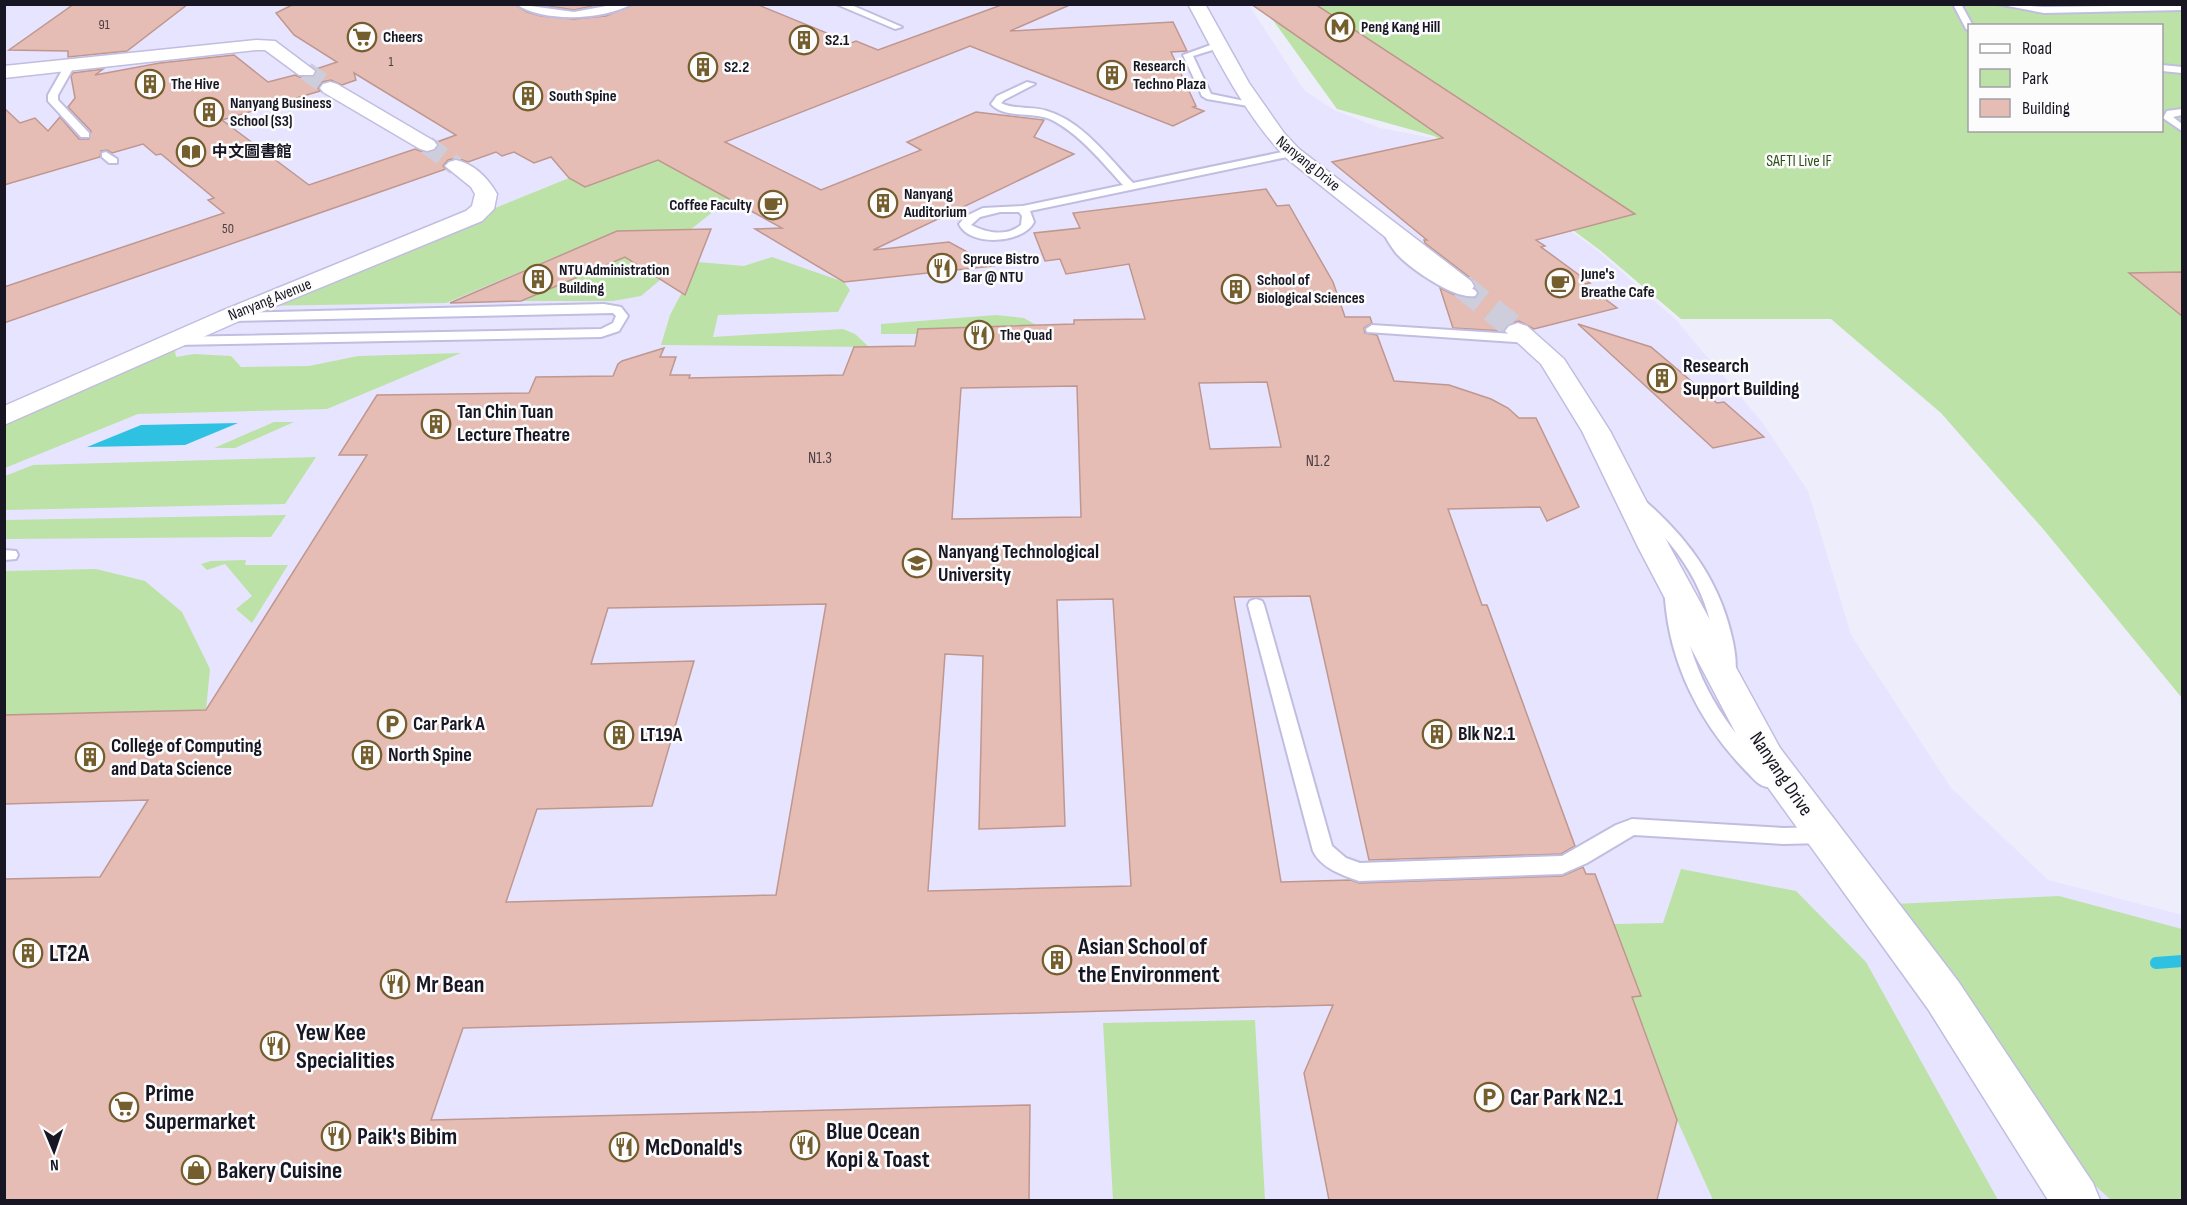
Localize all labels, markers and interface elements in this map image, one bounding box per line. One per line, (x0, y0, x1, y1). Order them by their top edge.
metro station icon: Peng Kang Hill (1324, 11, 1356, 43)
house number: 91 (98, 16, 110, 33)
place label: Peng Kang Hill (1361, 18, 1440, 37)
supermarket icon: Cheers (346, 21, 378, 53)
building icon: S2.1 (788, 24, 820, 56)
legend (1968, 24, 2163, 132)
place label: Cheers (383, 28, 423, 47)
place label: S2.1 (825, 31, 850, 50)
text: Road (2022, 38, 2052, 59)
building icon: S2.2 (687, 51, 719, 83)
house number: 1 (389, 53, 394, 70)
place label: Research Techno Plaza (1133, 57, 1206, 94)
place label: S2.2 (724, 58, 749, 77)
building icon: Research Techno Plaza (1096, 59, 1128, 91)
building icon: The Hive (134, 68, 166, 100)
text: Park (2022, 68, 2048, 89)
place label: The Hive (171, 75, 220, 94)
building icon: South Spine (512, 80, 544, 112)
place label: South Spine (549, 87, 617, 106)
place label: Nanyang Business School (S3) (230, 94, 332, 131)
building icon: Nanyang Business School (S3) (193, 96, 225, 128)
text: Building (2022, 98, 2070, 119)
street label: Nanyang Drive (1272, 132, 1344, 196)
library icon: 中文圖書館 (175, 136, 207, 168)
place label: 中文圖書館 (212, 143, 292, 162)
park label: SAFTI Live IF (1766, 152, 1832, 171)
place label: Nanyang Auditorium (903, 185, 967, 222)
building icon: Nanyang Auditorium (867, 187, 899, 219)
cafe icon: Coffee Faculty (757, 189, 789, 221)
place label: Coffee Faculty (669, 196, 752, 215)
house number: 50 (222, 220, 234, 237)
place label: Spruce Bistro Bar @ NTU (963, 250, 1039, 287)
restaurant icon: Spruce Bistro Bar @ NTU (926, 252, 958, 284)
place label: NTU Administration Building (559, 261, 669, 298)
building icon: NTU Administration Building (522, 263, 554, 295)
place label: June's Breathe Cafe (1580, 265, 1655, 302)
cafe icon: June's Breathe Cafe (1544, 267, 1576, 299)
place label: School of Biological Sciences (1257, 271, 1365, 308)
building icon: School of Biological Sciences (1220, 273, 1252, 305)
street label: Nanyang Avenue (226, 275, 314, 325)
restaurant icon: The Quad (963, 319, 995, 351)
place label: The Quad (1000, 326, 1052, 345)
place label: Research Support Building (1683, 354, 1800, 401)
building icon: Research Support Building (1646, 362, 1678, 394)
place label: Tan Chin Tuan Lecture Theatre (457, 400, 570, 447)
building icon: Tan Chin Tuan Lecture Theatre (420, 408, 452, 440)
house number: N1.3 (808, 449, 832, 468)
house number: N1.2 (1306, 452, 1330, 471)
place label: Nanyang Technological University (938, 540, 1099, 587)
school or university icon: Nanyang Technological University (901, 547, 933, 579)
parking icon: Car Park A (376, 708, 408, 740)
place label: Car Park A (413, 712, 485, 736)
building icon: Blk N2.1 (1421, 718, 1453, 750)
building icon: LT19A (603, 719, 635, 751)
place label: Blk N2.1 (1458, 722, 1515, 746)
place label: LT19A (640, 723, 683, 747)
street label: Nanyang Drive (1744, 727, 1818, 821)
place label: College of Computing and Data Science (111, 734, 263, 781)
building icon: North Spine (351, 739, 383, 771)
building icon: College of Computing and Data Science (74, 741, 106, 773)
place label: North Spine (388, 743, 472, 767)
place label: Asian School of the Environment (1077, 932, 1220, 989)
building icon: LT2A (12, 937, 44, 969)
place label: LT2A (49, 939, 90, 968)
building icon: Asian School of the Environment (1041, 944, 1073, 976)
restaurant icon: Mr Bean (379, 968, 411, 1000)
place label: Mr Bean (416, 970, 485, 999)
place label: Yew Kee Specialities (296, 1018, 395, 1075)
restaurant icon: Yew Kee Specialities (259, 1030, 291, 1062)
place label: Prime Supermarket (145, 1079, 255, 1136)
parking icon: Car Park N2.1 (1473, 1081, 1505, 1113)
place label: Car Park N2.1 (1510, 1083, 1624, 1112)
supermarket icon: Prime Supermarket (108, 1091, 140, 1123)
place label: Blue Ocean Kopi & Toast (826, 1117, 930, 1174)
restaurant icon: Paik's Bibim (320, 1120, 352, 1152)
north arrow (24, 1121, 84, 1181)
place label: Paik's Bibim (357, 1122, 457, 1151)
restaurant icon: Blue Ocean Kopi & Toast (789, 1129, 821, 1161)
restaurant icon: McDonald's (608, 1131, 640, 1163)
place label: McDonald's (645, 1133, 743, 1162)
shop icon: Bakery Cuisine (180, 1154, 212, 1186)
text: N (50, 1155, 59, 1174)
place label: Bakery Cuisine (217, 1156, 342, 1185)

